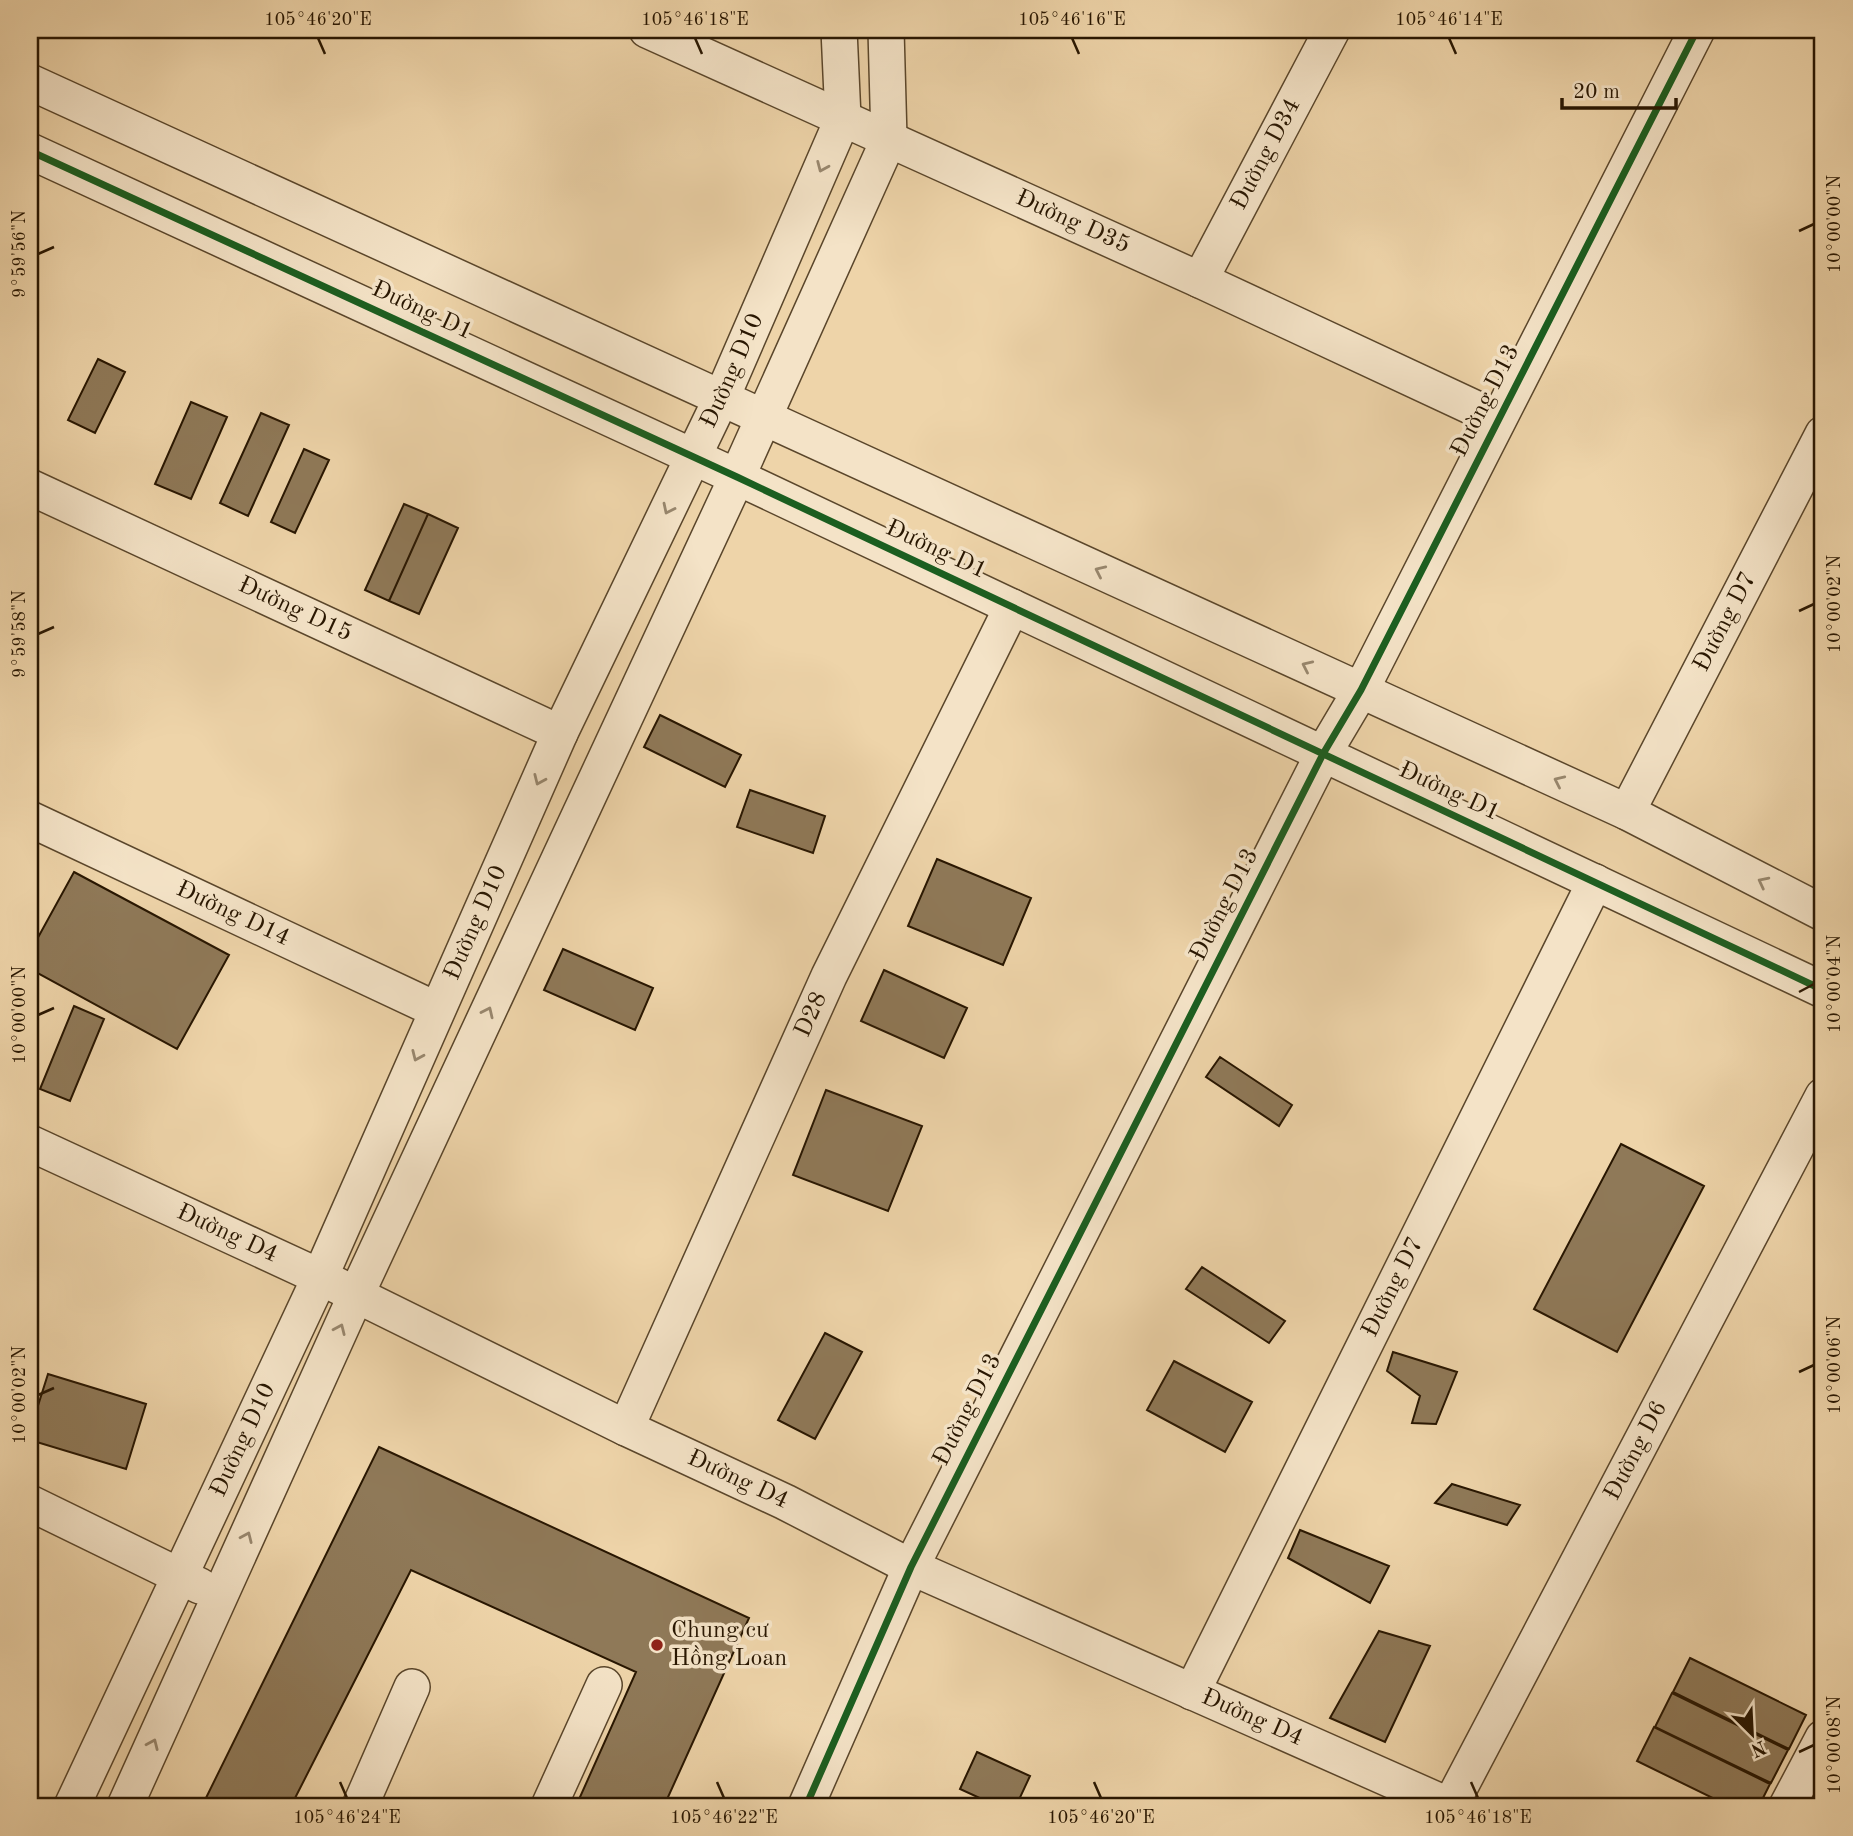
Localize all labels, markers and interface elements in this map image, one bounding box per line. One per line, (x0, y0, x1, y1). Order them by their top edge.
text: 105°46'20"E (264, 11, 372, 29)
text: 105°46'18"E (641, 11, 749, 29)
text: 105°46'16"E (1018, 11, 1126, 29)
text: 105°46'14"E (1395, 11, 1503, 29)
scale bar (1562, 66, 1676, 110)
text: 20 m (1573, 82, 1620, 103)
street label: Đường D34 (1227, 95, 1305, 214)
one-way arrow (816, 160, 830, 172)
text: 10°00'00"N (1826, 175, 1844, 273)
street label: Đường D35 (1012, 186, 1133, 259)
text: 9°59'56"N (11, 210, 29, 298)
street label: Đường D1 (368, 277, 476, 345)
street label: Đường D10 (697, 310, 769, 432)
street label: Đường D13 (1448, 341, 1524, 461)
one-way arrow (663, 502, 677, 514)
street label: Đường D1 (882, 516, 990, 584)
text: 10°00'02"N (1826, 555, 1844, 653)
one-way arrow (1095, 565, 1108, 579)
street label: Đường D7 (1690, 568, 1761, 676)
street label: Đường D15 (234, 573, 355, 647)
text: 9°59'58"N (11, 590, 29, 678)
one-way arrow (1302, 660, 1314, 674)
street label: Đường D1 (1395, 758, 1503, 826)
one-way arrow (533, 773, 547, 785)
one-way arrow (1554, 775, 1566, 789)
street label: Đường D13 (1187, 845, 1263, 965)
street label: Đường D10 (440, 862, 512, 984)
one-way arrow (1757, 876, 1770, 890)
street label: Đường D14 (172, 877, 293, 951)
text: 10°00'04"N (1826, 935, 1844, 1033)
text: 10°00'00"N (11, 966, 29, 1064)
street label: D28 (791, 989, 832, 1041)
one-way arrow (480, 1007, 494, 1019)
one-way arrow (411, 1048, 425, 1061)
street label: Đường D4 (173, 1200, 281, 1268)
street label: Đường D7 (1358, 1233, 1428, 1341)
text: 10°00'06"N (1826, 1316, 1844, 1414)
one-way arrow (332, 1324, 346, 1336)
text: 10°00'02"N (11, 1346, 29, 1444)
street label: Đường D13 (930, 1350, 1006, 1470)
street label: Đường D10 (207, 1380, 280, 1501)
street label: Đường D6 (1601, 1397, 1672, 1505)
street label: Đường D4 (684, 1446, 792, 1514)
one-way arrow (239, 1532, 253, 1544)
place label: Chung cư Hồng Loan (671, 1619, 787, 1671)
marker: Chung cư Hồng Loan (649, 1637, 665, 1653)
street label: Đường D4 (1198, 1685, 1307, 1751)
text: 10°00'08"N (1826, 1696, 1844, 1794)
north arrow (1716, 1700, 1786, 1770)
text: N (1747, 1736, 1768, 1759)
one-way arrow (145, 1739, 159, 1751)
text: 105°46'24"E (293, 1809, 401, 1827)
text: 105°46'22"E (670, 1809, 778, 1827)
text: 105°46'20"E (1047, 1809, 1155, 1827)
text: 105°46'18"E (1424, 1809, 1532, 1827)

